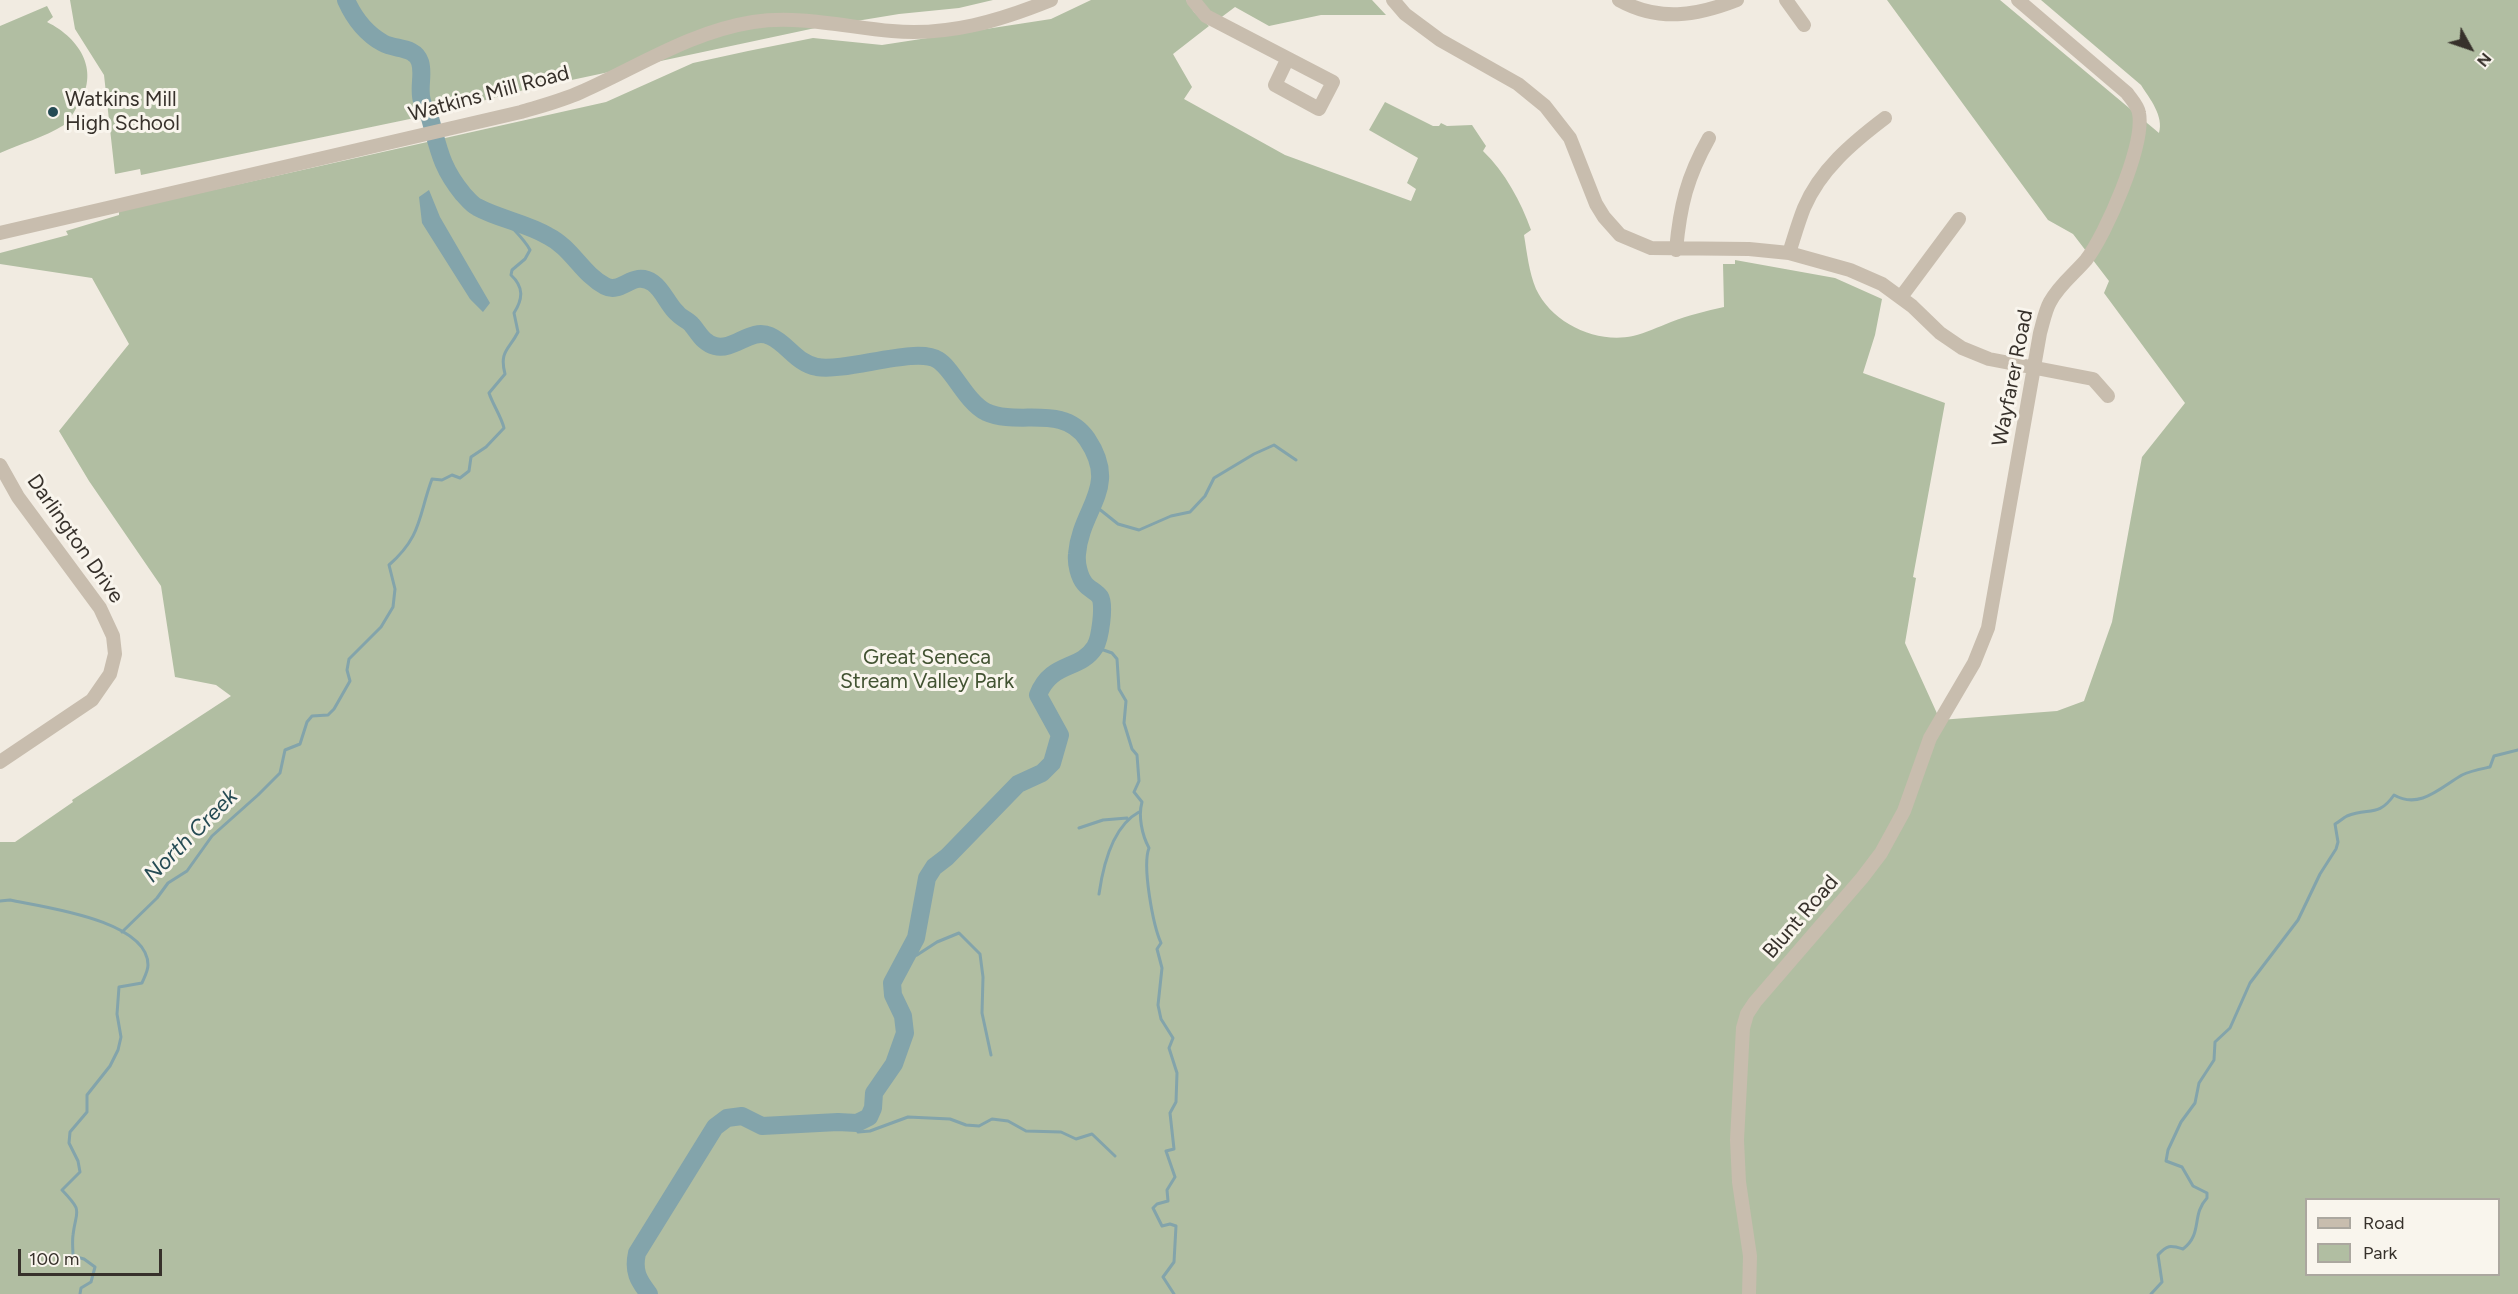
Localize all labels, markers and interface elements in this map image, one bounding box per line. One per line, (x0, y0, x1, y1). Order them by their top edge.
north arrow (2440, 18, 2500, 78)
text: N (2473, 49, 2495, 71)
street label: Watkins Mill Road (406, 60, 572, 128)
place label: Watkins Mill High School (65, 87, 180, 137)
marker: Watkins Mill High School (46, 105, 60, 119)
street label: Wayfarer Road (1987, 308, 2039, 448)
street label: Darlington Drive (21, 470, 129, 608)
park label: Great Seneca Stream Valley Park (840, 645, 1014, 695)
water label: North Creek (139, 784, 243, 888)
street label: Blunt Road (1758, 870, 1844, 964)
legend (2305, 1198, 2500, 1276)
text: Road (2363, 1212, 2404, 1234)
scale bar (21, 1237, 165, 1275)
text: Park (2363, 1242, 2397, 1264)
text: 100 m (29, 1248, 79, 1270)

